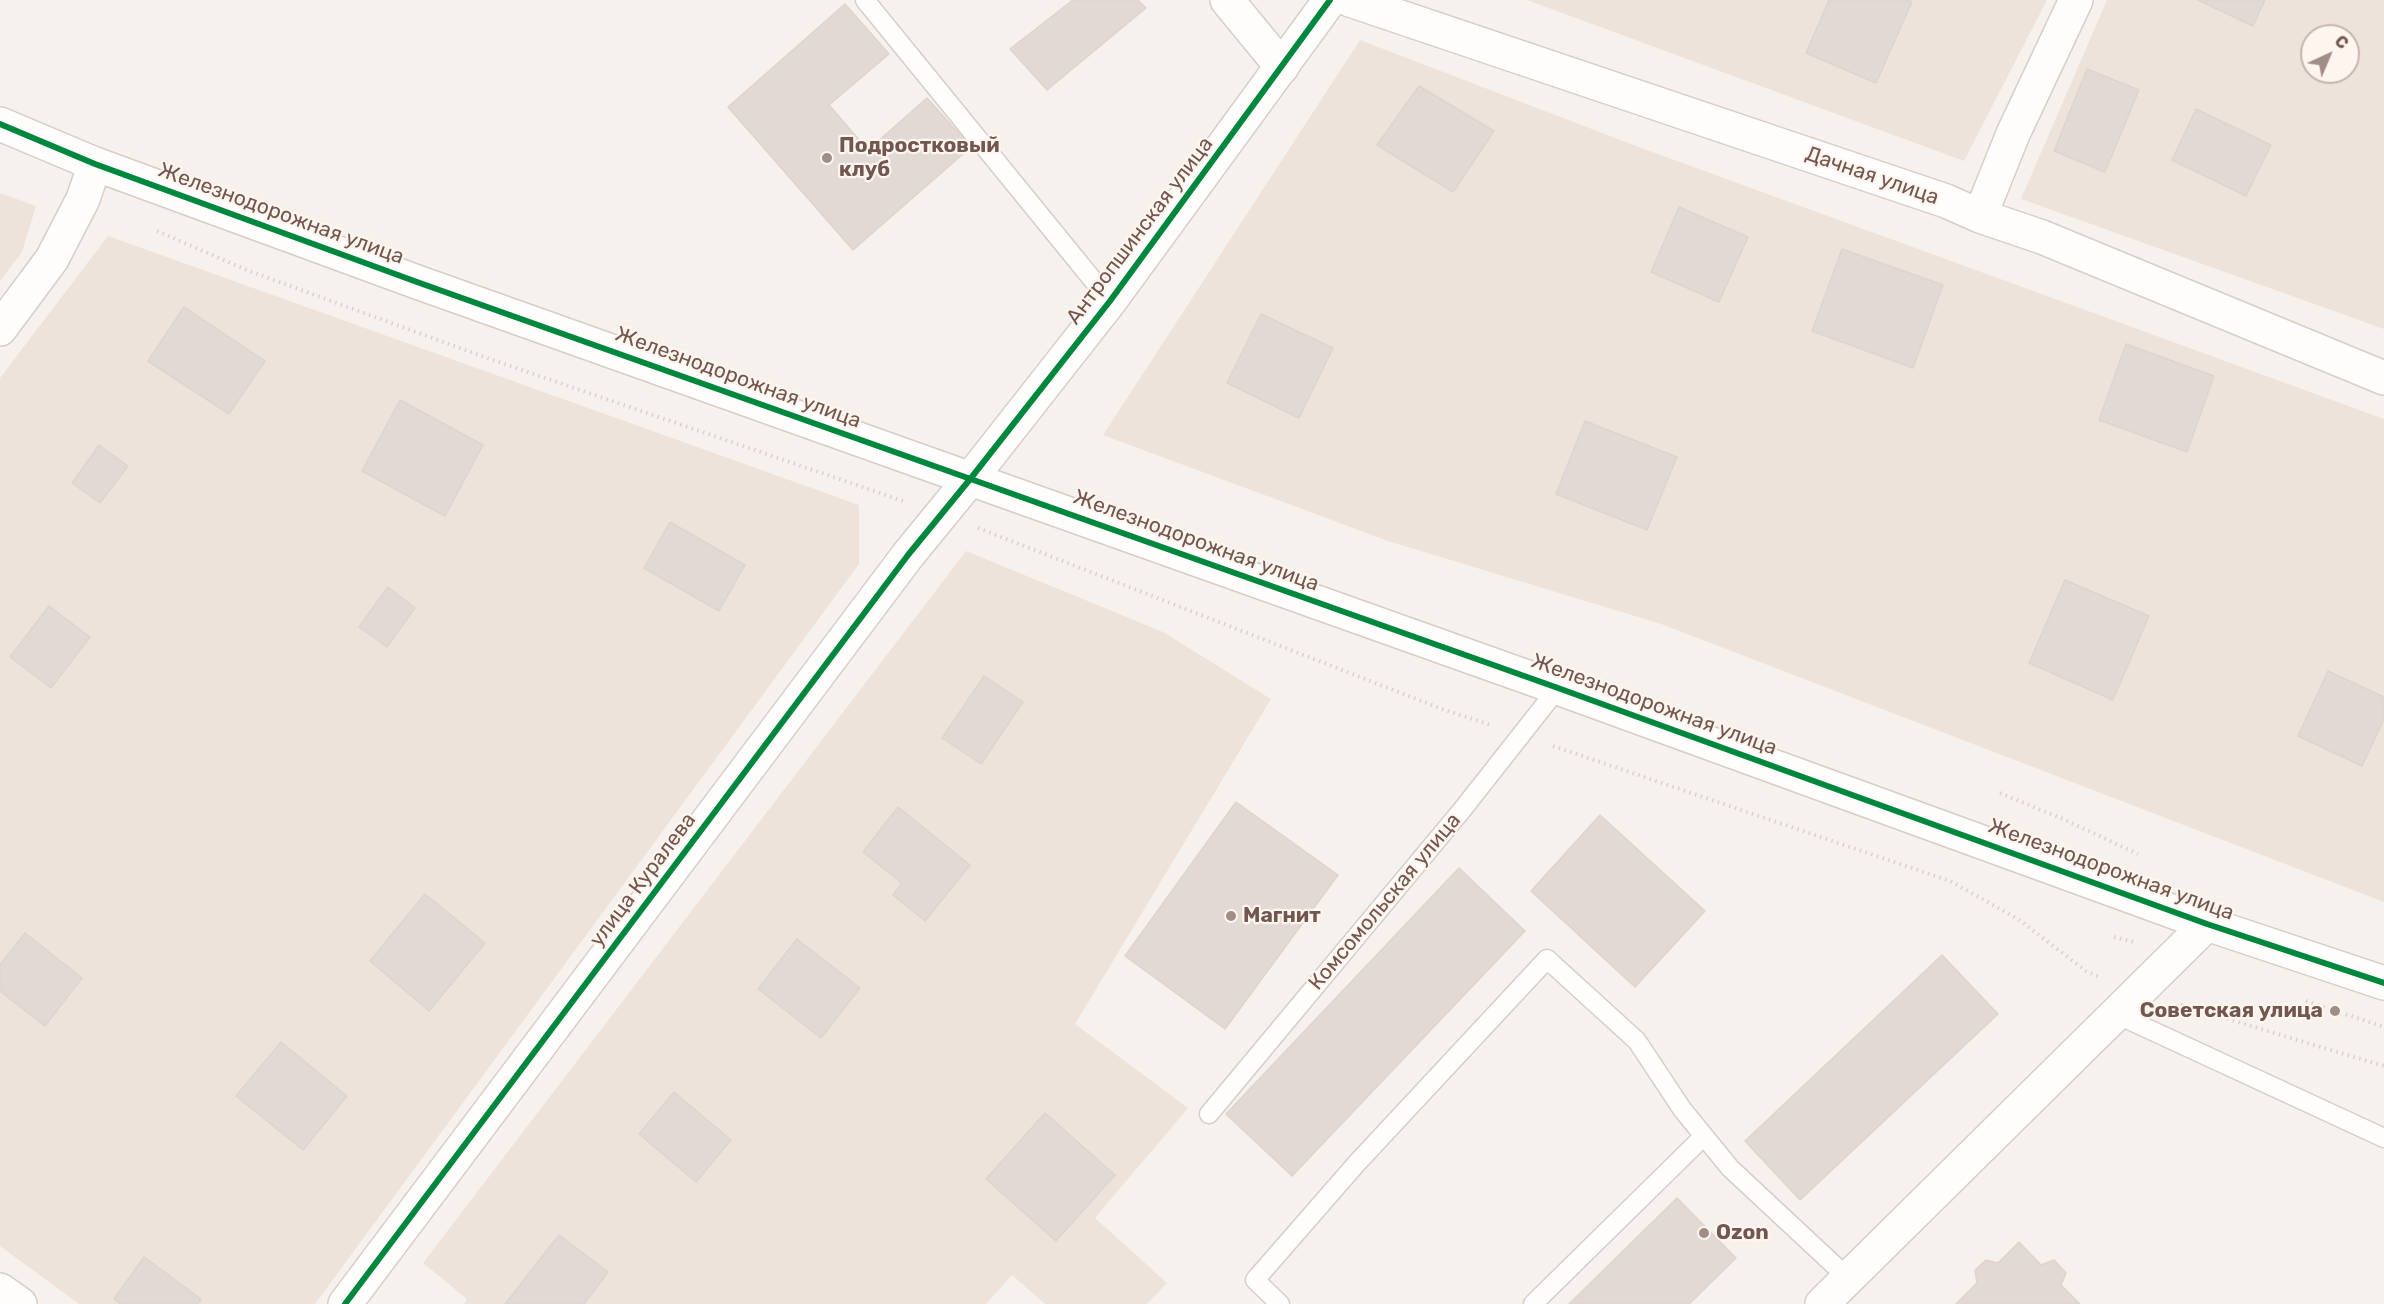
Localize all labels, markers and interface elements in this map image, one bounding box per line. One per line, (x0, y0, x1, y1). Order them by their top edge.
north arrow (2300, 24, 2360, 84)
text: С (2331, 31, 2352, 53)
street label: Антропшинская улица (1061, 132, 1219, 330)
place label: Подростковый клуб (839, 133, 1000, 183)
street label: Дачная улица (1802, 141, 1942, 211)
marker: Подростковый клуб (820, 151, 834, 165)
street label: Железнодорожная улица (155, 158, 407, 270)
street label: Железнодорожная улица (612, 322, 864, 434)
street label: Железнодорожная улица (1070, 485, 1322, 597)
street label: Железнодорожная улица (1528, 649, 1780, 761)
street label: улица Куралева (585, 808, 701, 952)
street label: Комсомольская улица (1304, 808, 1466, 996)
street label: Железнодорожная улица (1985, 814, 2237, 926)
place label: Магнит (1243, 903, 1321, 929)
marker: Магнит (1224, 909, 1238, 923)
place label: Советская улица (2140, 998, 2323, 1024)
marker: Советская улица (2328, 1004, 2342, 1018)
place label: Ozon (1716, 1220, 1769, 1246)
marker: Ozon (1697, 1226, 1711, 1240)

